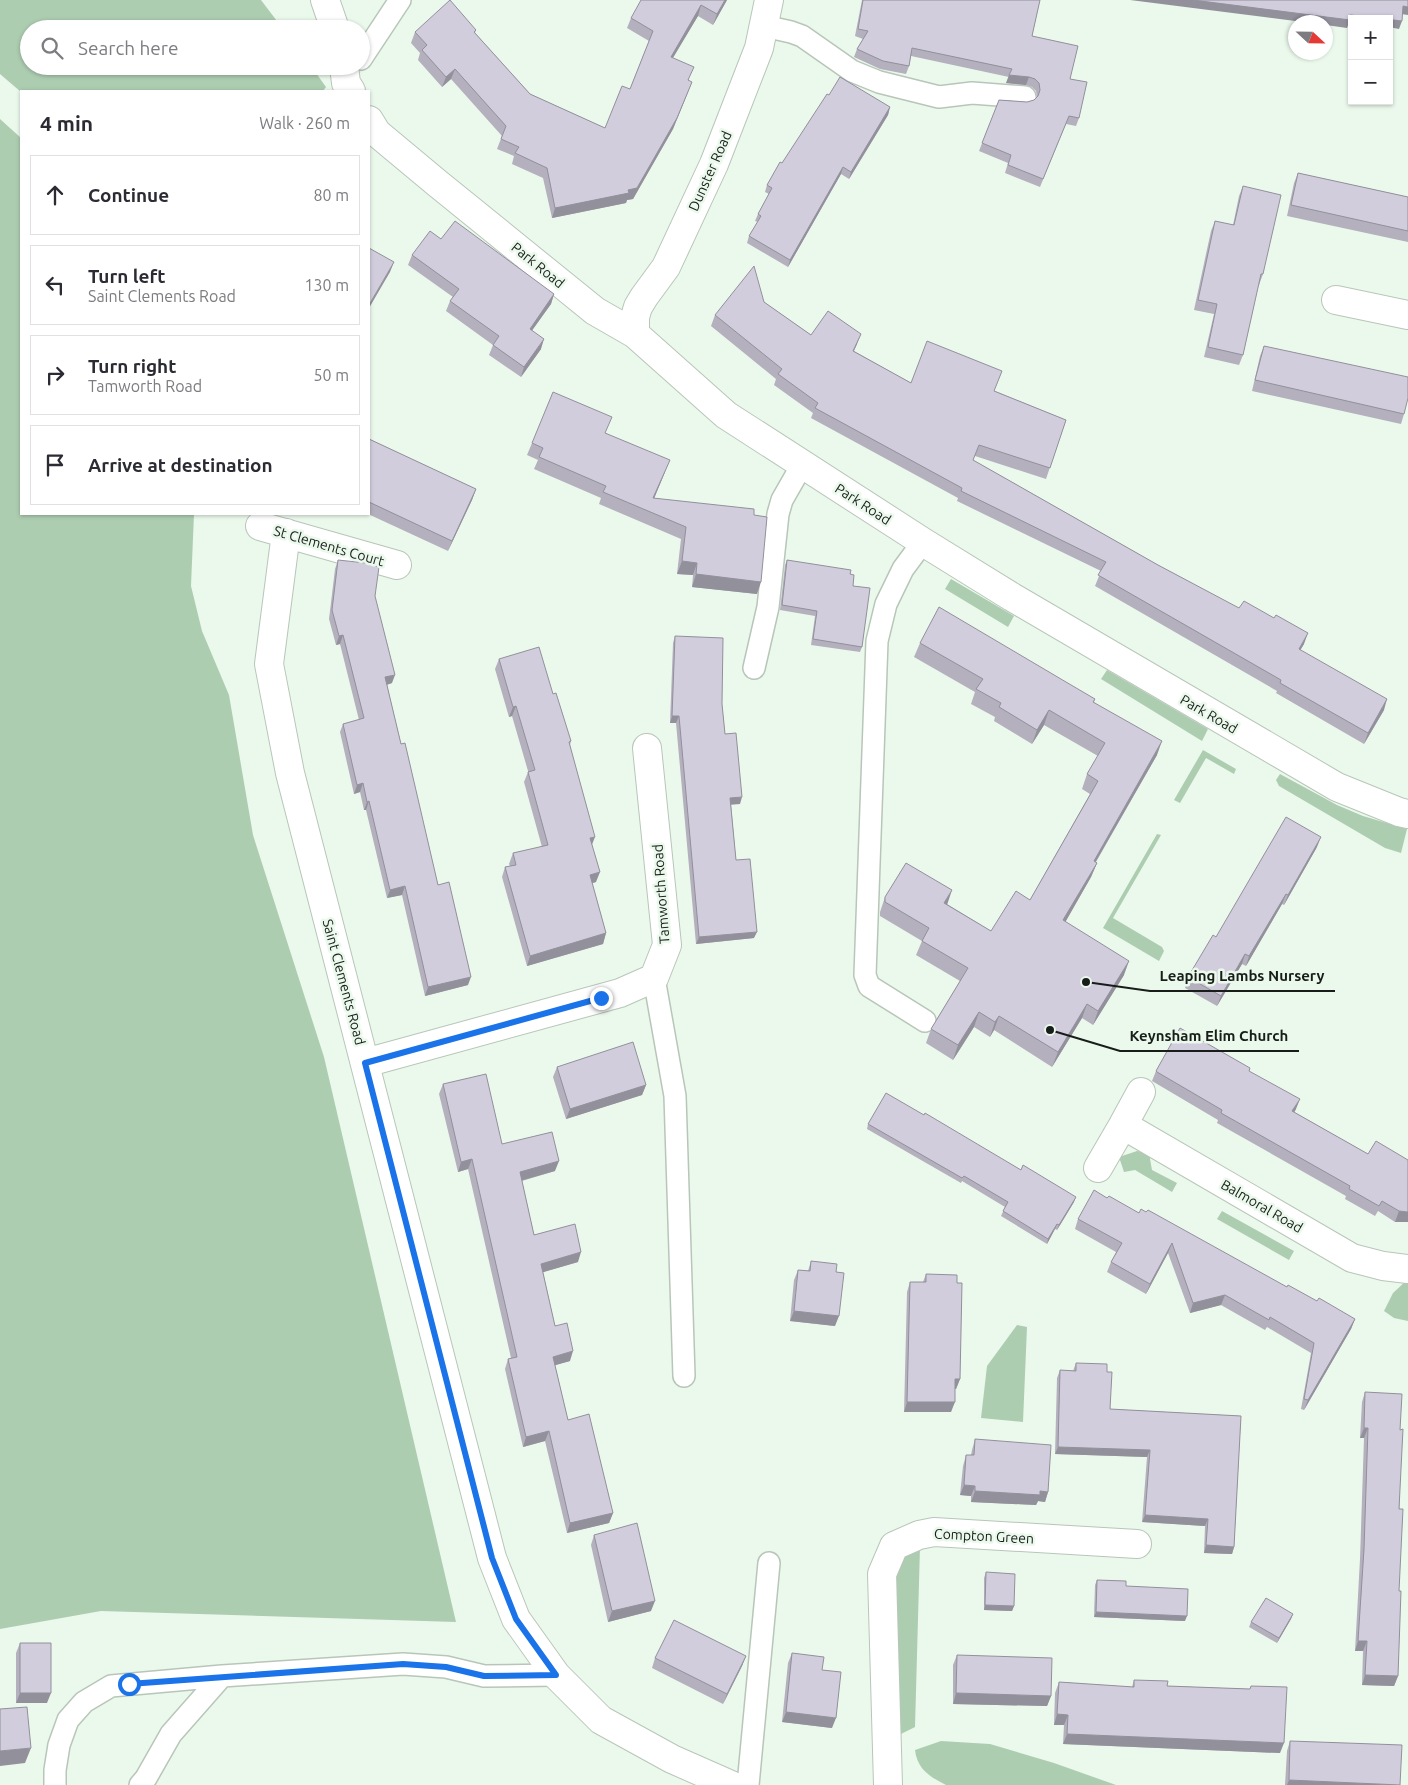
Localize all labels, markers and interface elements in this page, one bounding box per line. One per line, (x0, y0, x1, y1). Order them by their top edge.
north arrow (1288, 15, 1333, 60)
map controls (1348, 15, 1393, 105)
button: + (1348, 15, 1393, 60)
search box (20, 20, 370, 75)
icon: search (38, 34, 66, 62)
text: Search here (78, 37, 178, 59)
button: − (1348, 60, 1393, 105)
text: 4 min (40, 111, 93, 135)
text: Walk · 260 m (259, 114, 350, 132)
street label: Dunster Road (685, 128, 735, 214)
icon: ahead (41, 181, 69, 209)
text: Continue (88, 184, 169, 206)
text: 80 m (313, 186, 349, 204)
street label: Park Road (508, 239, 568, 291)
text: Turn left (88, 265, 166, 287)
icon: left (41, 271, 69, 299)
text: 130 m (304, 276, 349, 294)
text: Saint Clements Road (88, 287, 236, 305)
text: Turn right (88, 355, 176, 377)
icon: right (41, 361, 69, 389)
text: 50 m (313, 366, 349, 384)
text: Tamworth Road (88, 377, 202, 395)
icon: arrive (41, 451, 69, 479)
text: Arrive at destination (88, 454, 273, 476)
street label: Park Road (832, 480, 894, 528)
street label: St Clements Court (272, 523, 387, 570)
street label: Park Road (1178, 691, 1240, 737)
street label: Tamworth Road (650, 844, 672, 944)
street label: Saint Clements Road (320, 917, 368, 1047)
callout: Leaping Lambs Nursery (1150, 961, 1335, 991)
text: Leaping Lambs Nursery (1160, 967, 1324, 984)
route end (590, 987, 613, 1010)
callout: Keynsham Elim Church (1120, 1021, 1299, 1051)
text: Keynsham Elim Church (1130, 1027, 1288, 1044)
street label: Balmoral Road (1218, 1176, 1306, 1236)
street label: Compton Green (934, 1525, 1034, 1547)
route start (118, 1673, 141, 1696)

